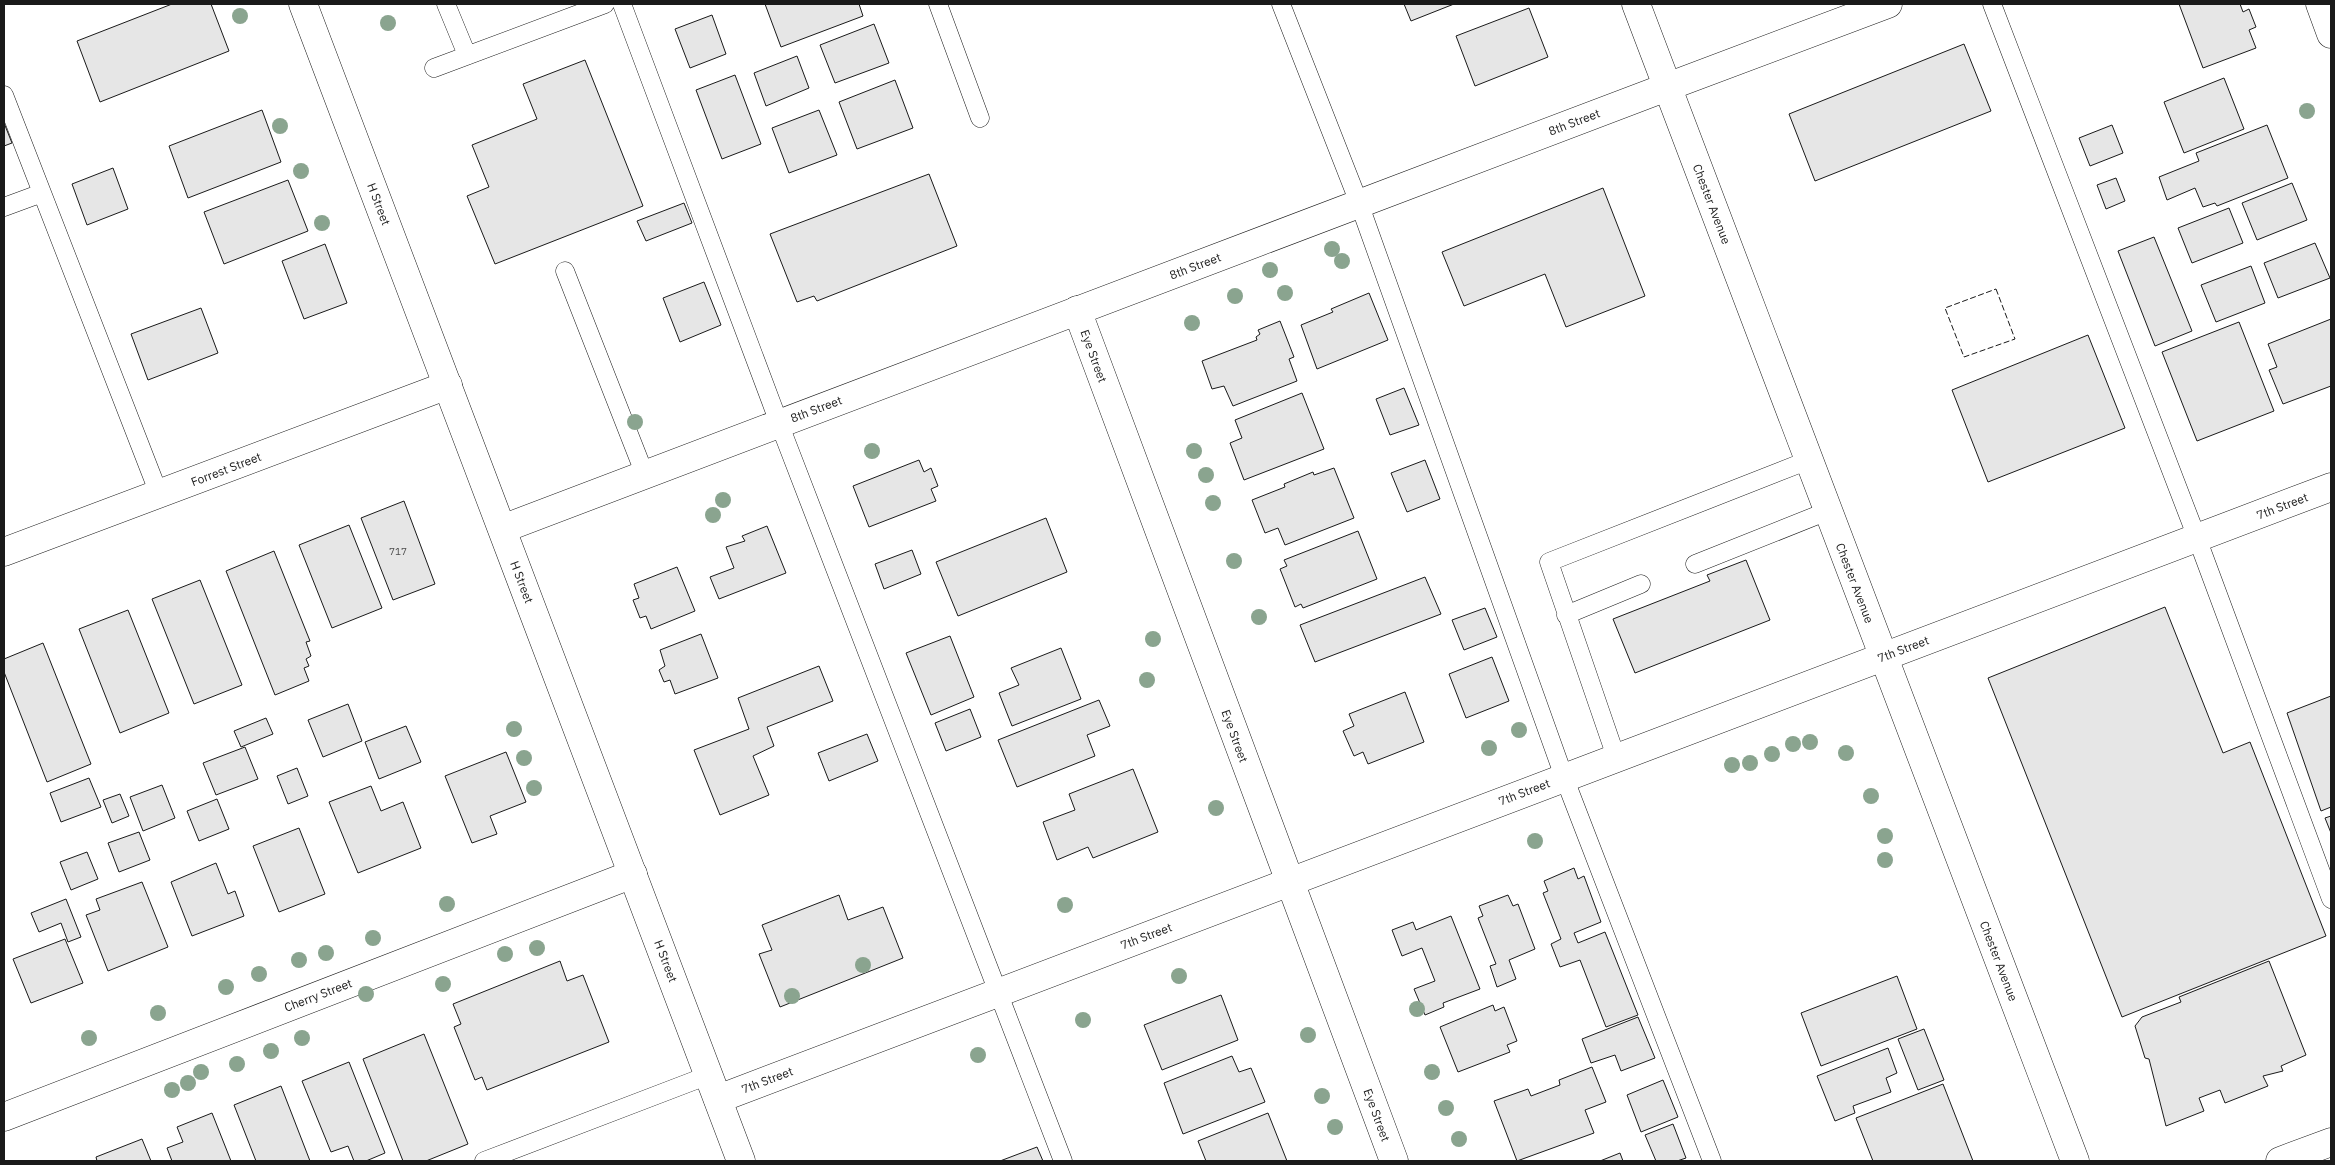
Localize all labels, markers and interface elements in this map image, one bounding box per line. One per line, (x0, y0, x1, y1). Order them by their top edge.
street label: 8th Street (1546, 105, 1602, 139)
street label: Chester Avenue (1690, 162, 1734, 247)
street label: H Street (364, 181, 394, 227)
street label: 8th Street (1167, 249, 1223, 283)
street label: Eye Street (1078, 327, 1110, 385)
street label: 8th Street (788, 392, 844, 426)
street label: Forrest Street (189, 449, 263, 489)
street label: 7th Street (2254, 489, 2310, 523)
street label: Chester Avenue (1833, 541, 1877, 626)
house number: 717 (389, 545, 407, 558)
street label: H Street (507, 559, 537, 605)
street label: 7th Street (1875, 632, 1931, 666)
street label: Eye Street (1219, 707, 1251, 765)
street label: 7th Street (1496, 775, 1552, 809)
street label: 7th Street (1118, 919, 1174, 953)
street label: Chester Avenue (1977, 919, 2021, 1004)
street label: H Street (651, 938, 681, 984)
street label: Cherry Street (282, 975, 354, 1015)
street label: 7th Street (739, 1063, 795, 1097)
street label: Eye Street (1361, 1086, 1393, 1144)

